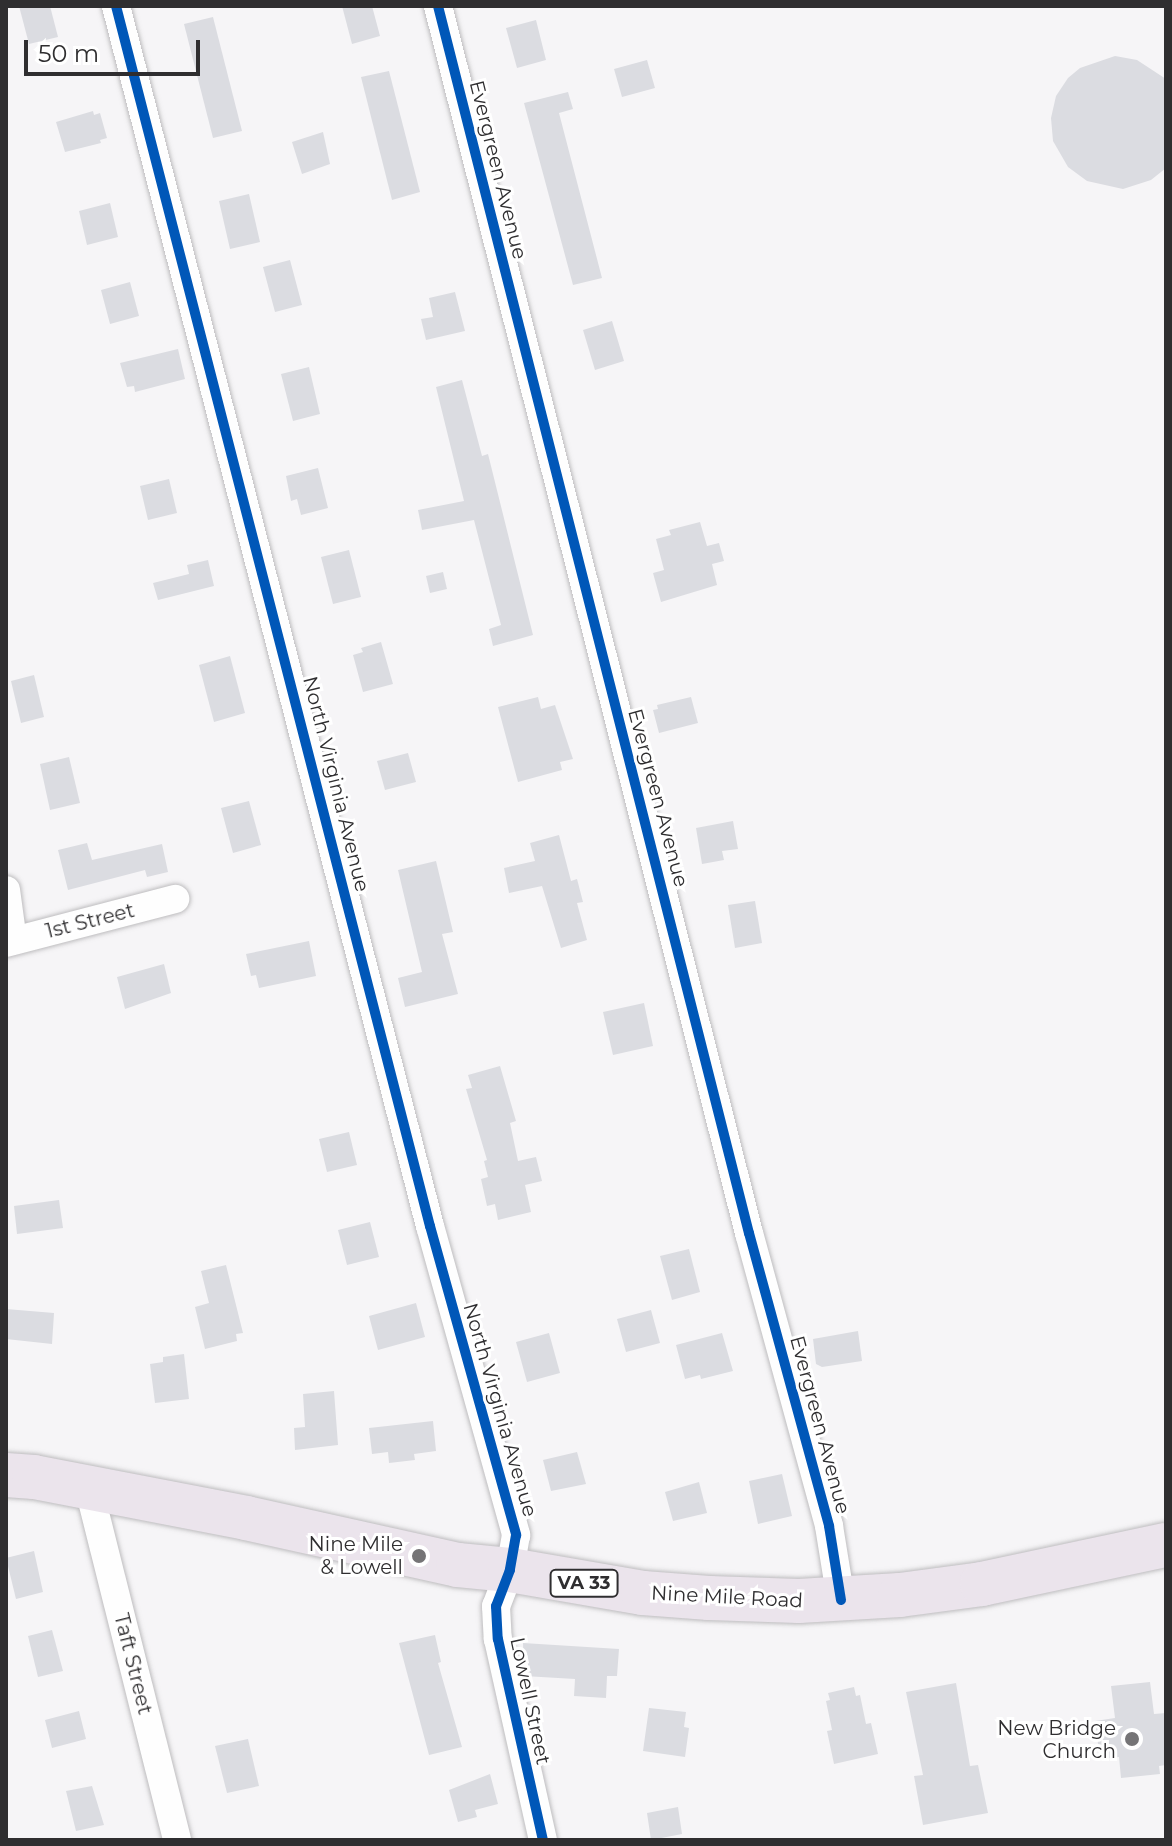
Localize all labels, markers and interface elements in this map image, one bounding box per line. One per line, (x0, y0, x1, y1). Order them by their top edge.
scale bar (28, 24, 204, 74)
text: 50 m (38, 39, 99, 68)
street label: Evergreen Avenue (464, 78, 532, 262)
street label: North Virginia Avenue (298, 674, 374, 894)
street label: Evergreen Avenue (623, 706, 693, 890)
street label: 1st Street (43, 898, 137, 944)
street label: North Virginia Avenue (458, 1300, 542, 1520)
street label: Evergreen Avenue (785, 1333, 855, 1517)
place label: Nine Mile & Lowell (309, 1532, 403, 1579)
marker: Nine Mile & Lowell (410, 1547, 428, 1565)
road number: VA 33 (548, 1569, 620, 1597)
street label: Nine Mile Road (651, 1581, 803, 1613)
street label: Taft Street (109, 1611, 157, 1717)
street label: Lowell Street (505, 1635, 555, 1767)
place label: New Bridge Church (997, 1716, 1116, 1763)
marker: New Bridge Church (1123, 1730, 1141, 1748)

